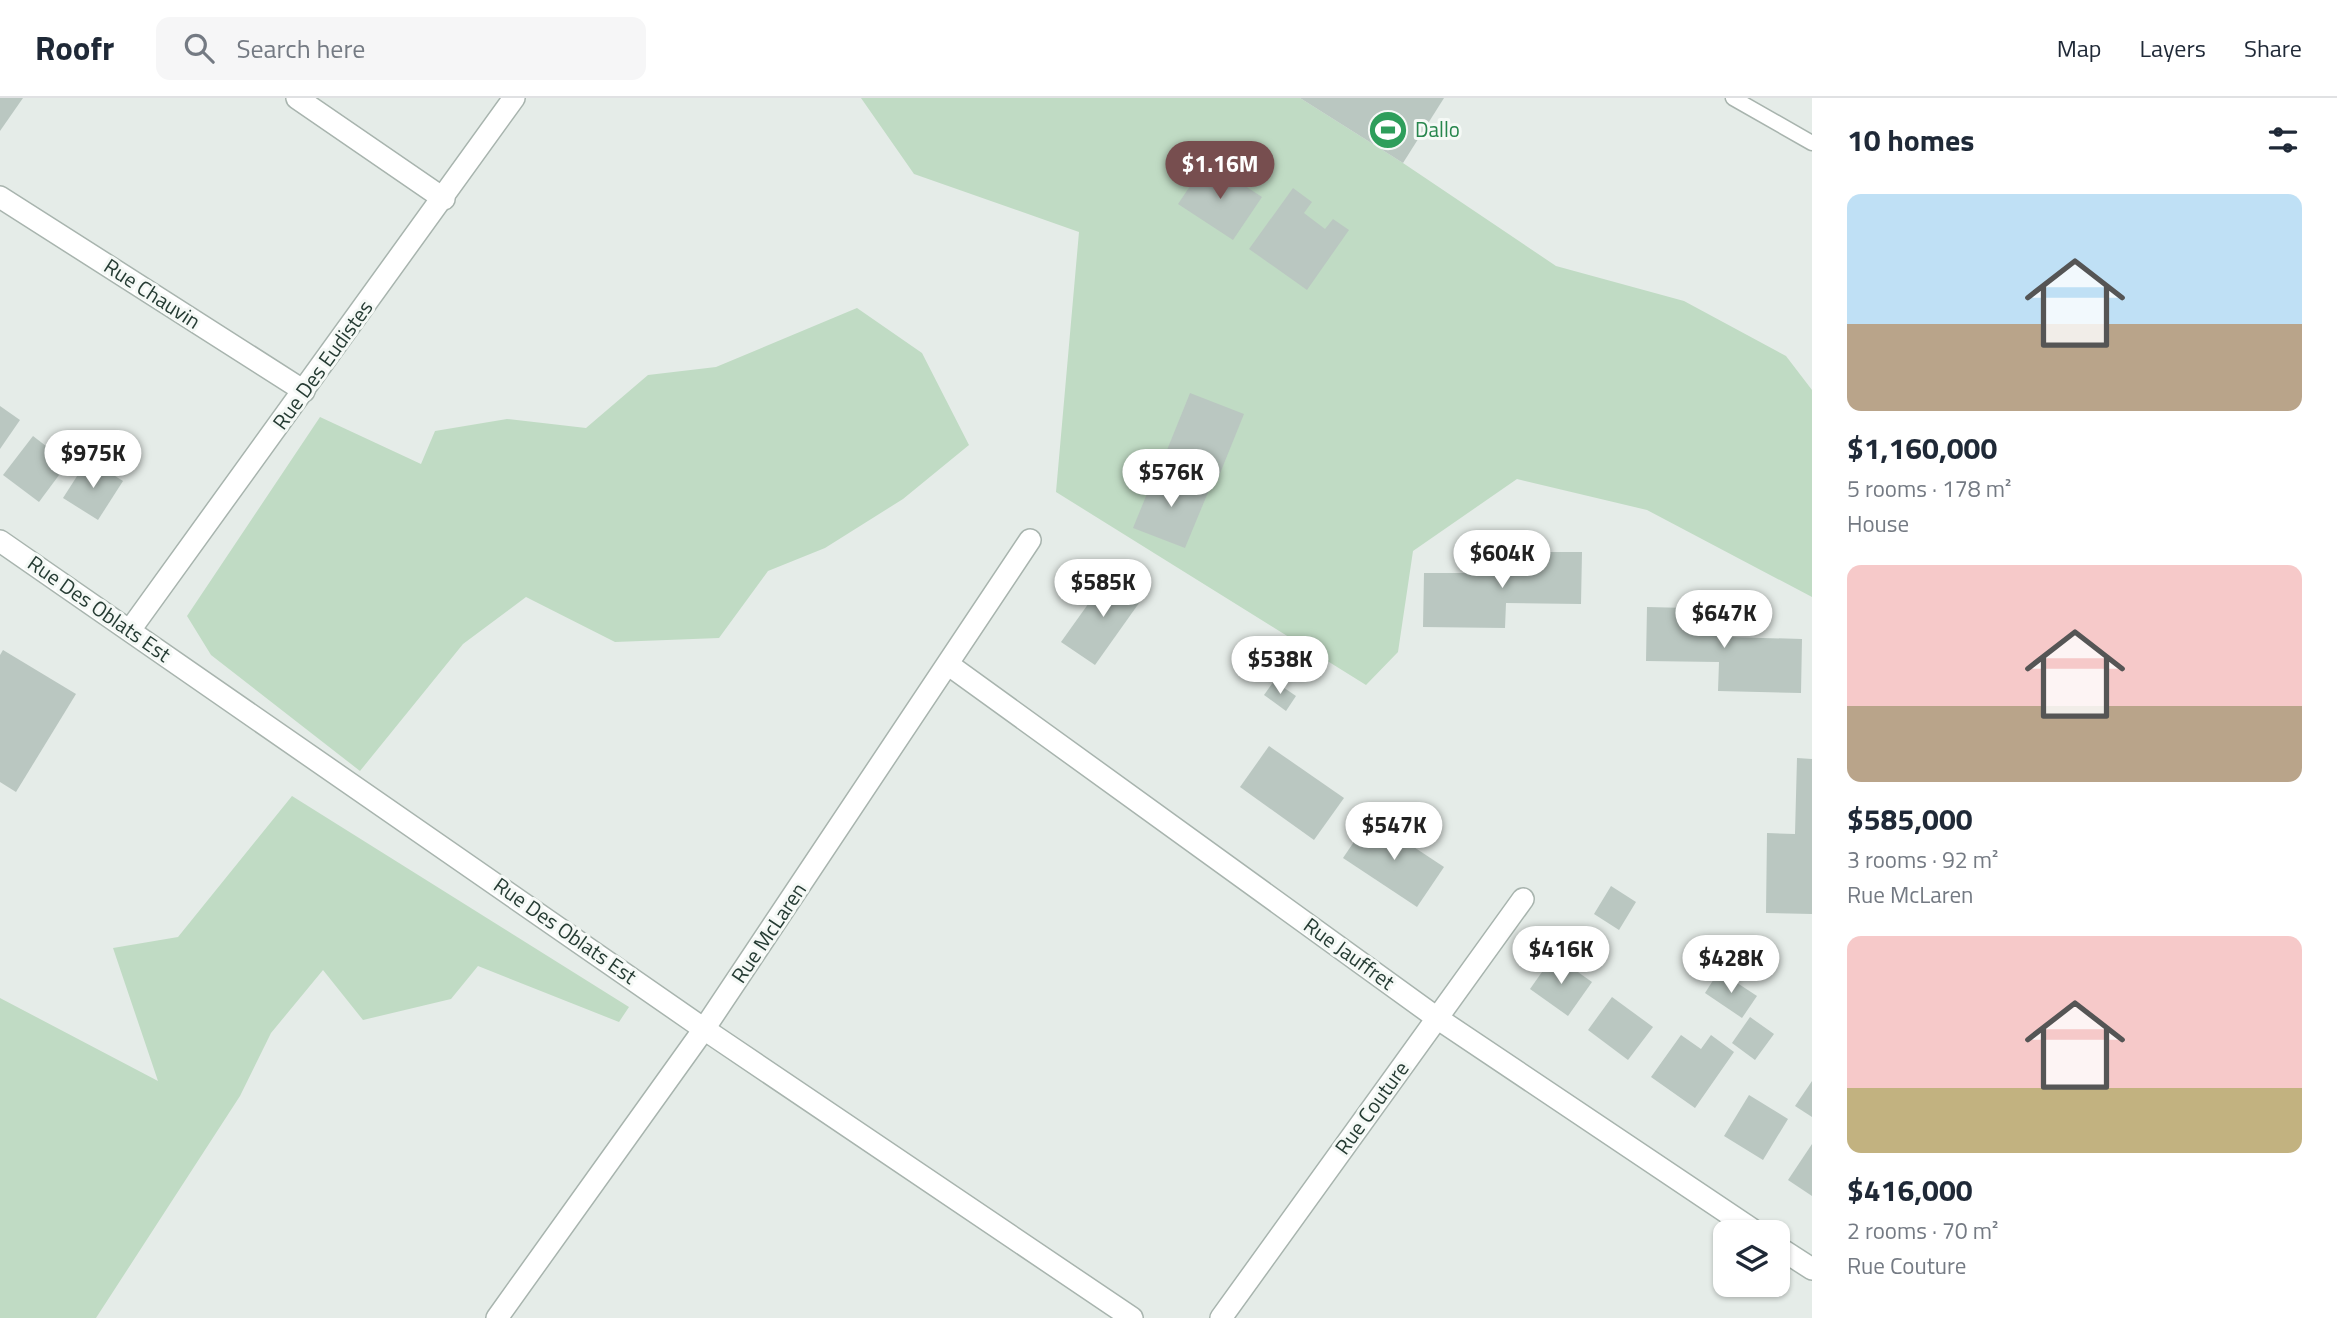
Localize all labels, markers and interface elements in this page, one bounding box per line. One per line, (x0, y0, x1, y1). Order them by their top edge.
search box (156, 17, 646, 80)
text: Roofr (35, 23, 114, 73)
icon: search (180, 29, 218, 67)
text: Search here (236, 29, 365, 68)
text: Map (2057, 30, 2102, 66)
text: Layers (2140, 30, 2206, 66)
text: Share (2244, 30, 2302, 66)
sports icon: Dallo (1367, 109, 1409, 151)
place label: Dallo (1415, 113, 1460, 145)
text: 10 homes (1847, 117, 1974, 163)
icon: filters (2264, 121, 2302, 159)
pin: $1.16M (1163, 141, 1277, 201)
text: $1.16M (1181, 146, 1259, 181)
icon: home (2012, 240, 2138, 366)
street label: Rue Chauvin (98, 250, 207, 336)
street label: Rue Des Eudistes (264, 293, 380, 436)
text: $1,160,000 (1847, 425, 1997, 471)
pin: $975K (44, 430, 142, 490)
text: $975K (60, 435, 126, 470)
pin: $576K (1122, 450, 1220, 509)
text: $576K (1138, 454, 1204, 489)
text: 5 rooms · 178 m² (1847, 471, 2011, 506)
text: House (1847, 506, 1909, 541)
pin: $604K (1453, 531, 1551, 590)
text: $604K (1469, 535, 1535, 570)
street label: Rue Des Oblats Est (21, 547, 178, 670)
pin: $585K (1054, 560, 1152, 619)
text: $585K (1070, 564, 1136, 599)
pin: $647K (1675, 590, 1773, 650)
text: $647K (1691, 595, 1757, 630)
icon: home (2012, 611, 2138, 737)
pin: $538K (1231, 636, 1329, 696)
text: $538K (1247, 641, 1313, 676)
text: $585,000 (1847, 796, 1973, 842)
pin: $547K (1345, 802, 1443, 862)
text: $547K (1361, 807, 1427, 842)
text: 3 rooms · 92 m² (1847, 842, 1998, 877)
street label: Rue Des Oblats Est (487, 869, 644, 992)
street label: Rue McLaren (723, 876, 814, 989)
text: Rue McLaren (1847, 877, 1973, 912)
street label: Rue Jauffret (1297, 909, 1402, 998)
pin: $416K (1512, 926, 1610, 986)
text: $416K (1528, 931, 1594, 966)
pin: $428K (1682, 936, 1780, 995)
text: $428K (1698, 940, 1764, 975)
icon: home (2012, 982, 2138, 1108)
street label: Rue Couture (1326, 1054, 1416, 1161)
text: $416,000 (1847, 1167, 1973, 1213)
text: 2 rooms · 70 m² (1847, 1213, 1998, 1248)
map controls (1713, 1220, 1790, 1297)
button: layers (1713, 1220, 1790, 1297)
text: Rue Couture (1847, 1248, 1966, 1283)

